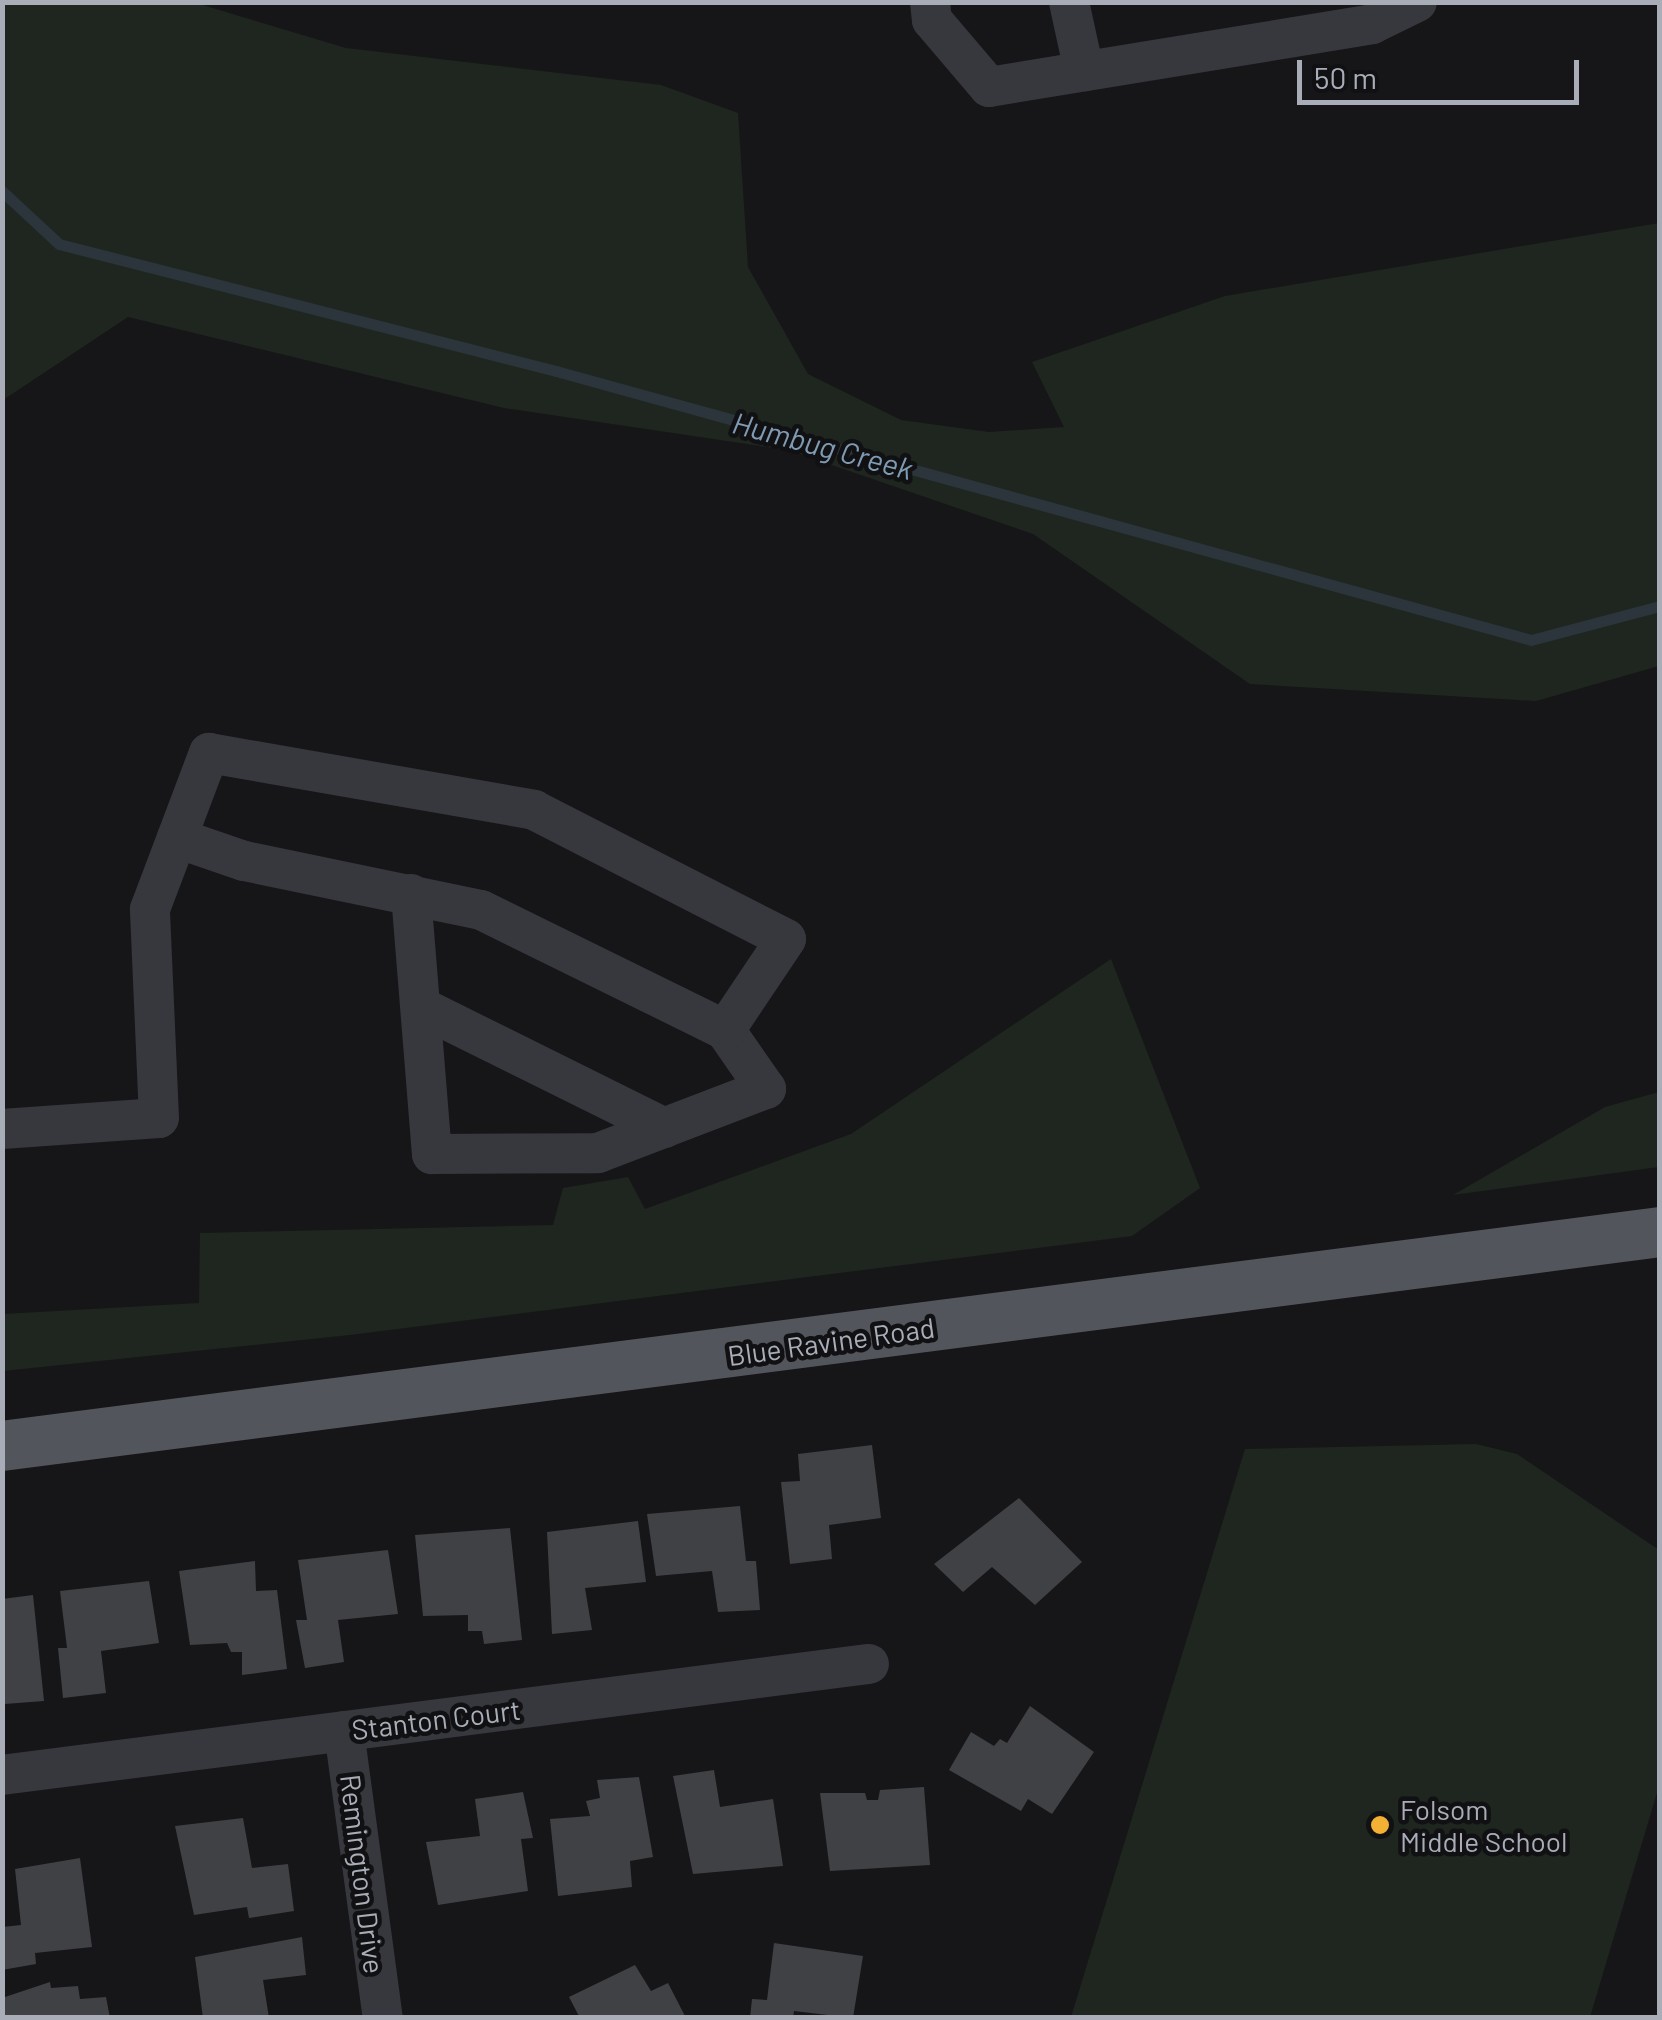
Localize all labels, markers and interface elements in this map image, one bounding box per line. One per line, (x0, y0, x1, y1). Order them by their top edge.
scale bar (1302, 40, 1584, 102)
text: 50 m (1314, 59, 1377, 95)
water label: Humbug Creek (729, 404, 917, 486)
street label: Blue Ravine Road (725, 1310, 937, 1372)
street label: Stanton Court (350, 1692, 522, 1746)
street label: Remington Drive (334, 1772, 392, 1976)
place label: Folsom Middle School (1400, 1792, 1567, 1858)
marker: Folsom Middle School (1369, 1814, 1391, 1836)

